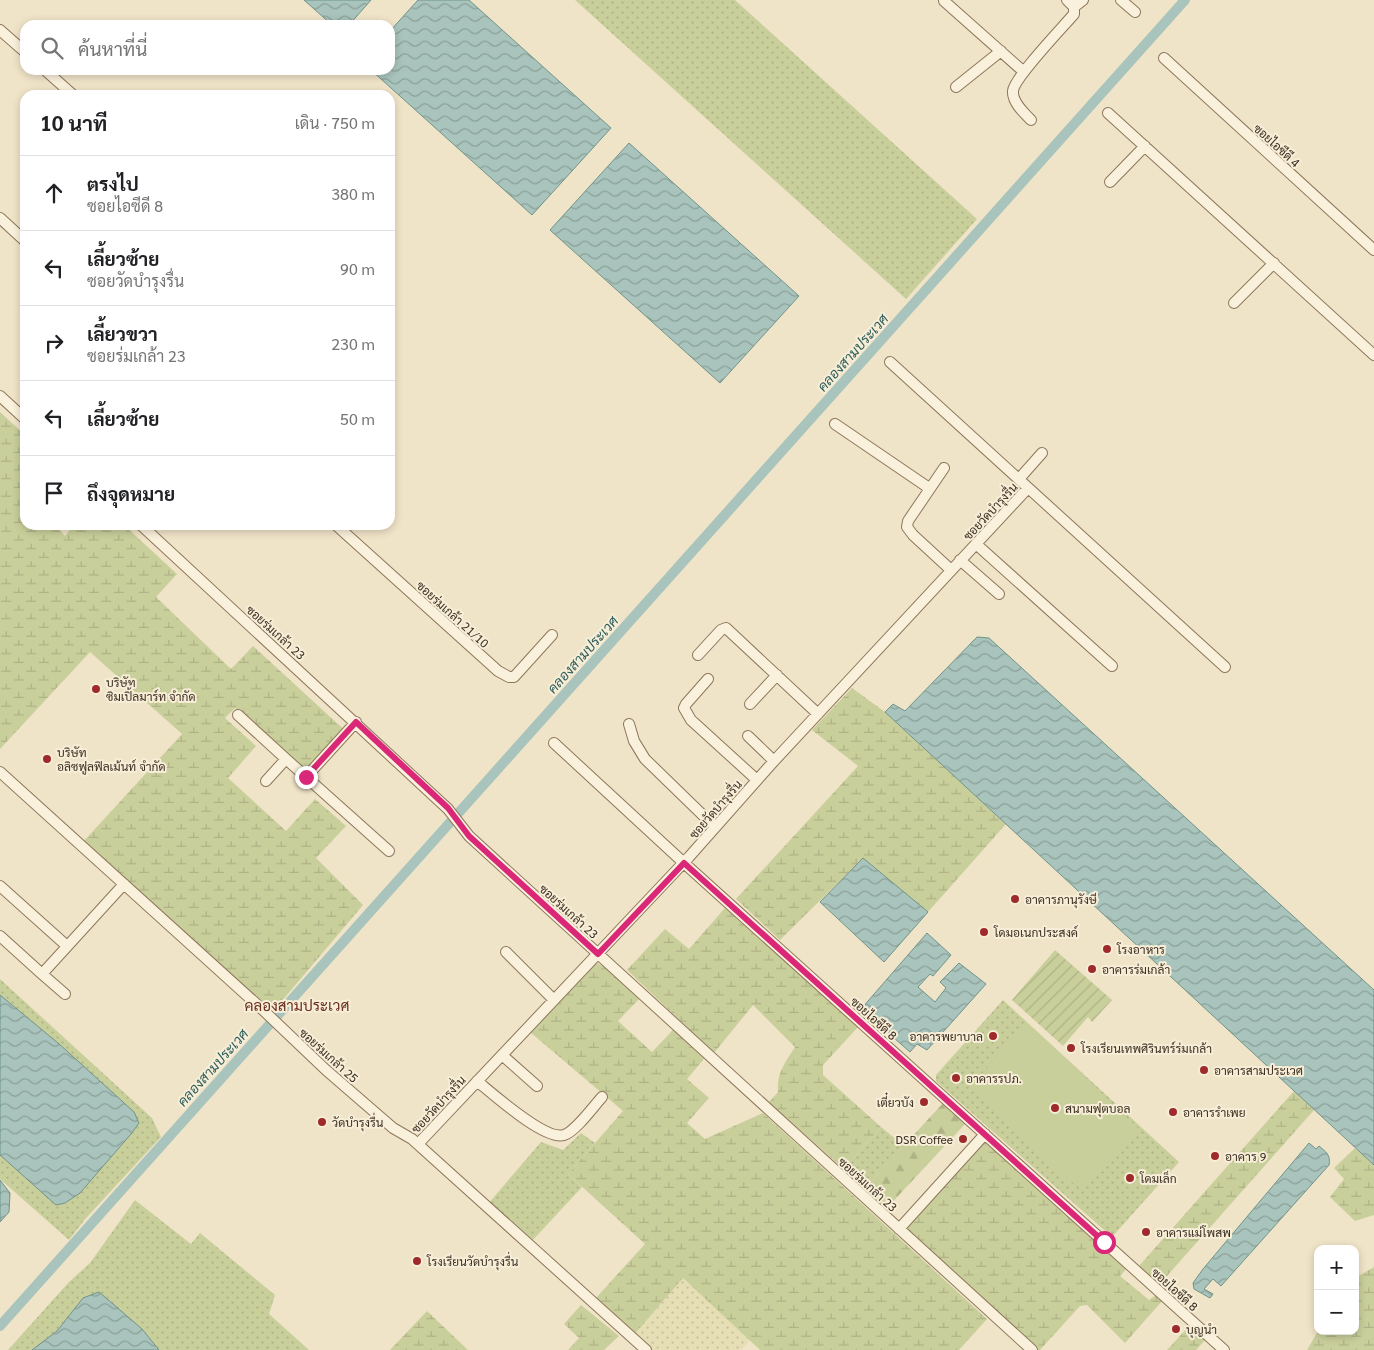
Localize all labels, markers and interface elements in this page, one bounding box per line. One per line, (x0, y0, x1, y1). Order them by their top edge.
search box (20, 20, 395, 75)
icon: search (38, 34, 66, 62)
text: ค้นหาที่นี่ (78, 36, 147, 60)
text: 10 นาที (40, 109, 107, 136)
text: เดิน · 750 m (295, 112, 375, 133)
street label: ซอยไอซีดี 4 (1250, 120, 1304, 170)
text: ตรงไป (87, 171, 139, 195)
icon: ahead (40, 179, 68, 207)
text: 380 m (331, 183, 375, 204)
text: ซอยไอซีดี 8 (87, 195, 163, 216)
text: เลี้ยวซ้าย (87, 246, 159, 270)
icon: left (40, 254, 68, 282)
text: 90 m (340, 258, 375, 279)
text: ซอยวัดบำรุงรื่น (87, 270, 184, 291)
water label: คลองสามประเวศ (813, 309, 892, 394)
text: เลี้ยวขวา (87, 321, 158, 345)
icon: right (40, 329, 68, 357)
text: 230 m (331, 333, 375, 354)
text: ซอยร่มเกล้า 23 (87, 345, 186, 366)
icon: left (40, 404, 68, 432)
text: เลี้ยวซ้าย (87, 406, 159, 430)
text: 50 m (340, 408, 375, 429)
street label: ซอยวัดบำรุงรื่น (958, 477, 1022, 544)
icon: arrive (40, 479, 68, 507)
text: ถึงจุดหมาย (87, 481, 175, 505)
street label: ซอยร่มเกล้า 21/10 (413, 577, 493, 651)
street label: ซอยร่มเกล้า 23 (243, 601, 309, 663)
water label: คลองสามประเวศ (543, 611, 622, 696)
place label: บริษัท ซิมเปิ้ลมาร์ท จำกัด (106, 674, 196, 704)
marker: บริษัท ซิมเปิ้ลมาร์ท จำกัด (90, 683, 102, 695)
place label: บริษัท อลิซฟูลฟิลเม้นท์ จำกัด (57, 744, 166, 775)
marker: บริษัท อลิซฟูลฟิลเม้นท์ จำกัด (41, 753, 53, 765)
route end (295, 766, 318, 789)
street label: ซอยวัดบำรุงรื่น (684, 775, 747, 843)
street label: ซอยร่มเกล้า 23 (536, 880, 602, 942)
place label: อาคารภานุรังษี (1025, 891, 1098, 909)
marker: อาคารภานุรังษี (1009, 893, 1021, 905)
place label: โดมอเนกประสงค์ (993, 924, 1078, 940)
marker: โดมอเนกประสงค์ (978, 926, 990, 938)
place label: โรงอาหาร (1116, 941, 1165, 957)
marker: โรงอาหาร (1101, 943, 1113, 955)
place label: อาคารร่มเกล้า (1102, 961, 1170, 977)
marker: อาคารร่มเกล้า (1086, 963, 1098, 975)
street label: ซอยไอซีดี 8 (847, 993, 901, 1043)
district label: คลองสามประเวศ (244, 995, 350, 1014)
water label: คลองสามประเวศ (173, 1024, 252, 1109)
street label: ซอยร่มเกล้า 25 (296, 1024, 362, 1086)
place label: อาคารพยาบาล (909, 1028, 983, 1044)
marker: อาคารพยาบาล (987, 1030, 999, 1042)
place label: โรงเรียนเทพศิรินทร์ร่มเกล้า (1080, 1040, 1212, 1056)
marker: โรงเรียนเทพศิรินทร์ร่มเกล้า (1065, 1042, 1077, 1054)
place label: อาคารสามประเวศ (1214, 1062, 1303, 1078)
marker: อาคารสามประเวศ (1198, 1064, 1210, 1076)
street label: ซอยวัดบำรุงรื่น (406, 1070, 470, 1137)
place label: อาคารรปภ. (966, 1070, 1022, 1086)
marker: อาคารรปภ. (950, 1072, 962, 1084)
place label: เตี๋ยวบัง (877, 1092, 914, 1110)
marker: เตี๋ยวบัง (918, 1096, 930, 1108)
place label: สนามฟุตบอล (1065, 1100, 1131, 1118)
marker: สนามฟุตบอล (1049, 1102, 1061, 1114)
place label: อาคารรำเพย (1183, 1104, 1246, 1120)
marker: อาคารรำเพย (1167, 1106, 1179, 1118)
place label: วัดบำรุงรื่น (332, 1112, 384, 1132)
marker: วัดบำรุงรื่น (316, 1116, 328, 1128)
place label: DSR Coffee (896, 1131, 953, 1147)
marker: DSR Coffee (957, 1133, 969, 1145)
place label: อาคาร 9 (1225, 1148, 1267, 1164)
marker: อาคาร 9 (1209, 1150, 1221, 1162)
street label: ซอยร่มเกล้า 23 (835, 1153, 901, 1215)
place label: โดมเล็ก (1139, 1170, 1177, 1186)
marker: โดมเล็ก (1124, 1172, 1136, 1184)
place label: อาคารแม่โพสพ (1156, 1224, 1231, 1240)
marker: อาคารแม่โพสพ (1140, 1226, 1152, 1238)
route start (1093, 1231, 1116, 1254)
map controls (1314, 1245, 1359, 1335)
button: + (1314, 1245, 1359, 1290)
place label: โรงเรียนวัดบำรุงรื่น (426, 1251, 519, 1271)
marker: โรงเรียนวัดบำรุงรื่น (411, 1255, 423, 1267)
street label: ซอยไอซีดี 8 (1148, 1264, 1202, 1314)
button: − (1314, 1290, 1359, 1335)
place label: บุญนำ (1186, 1321, 1217, 1339)
marker: บุญนำ (1170, 1323, 1182, 1335)

